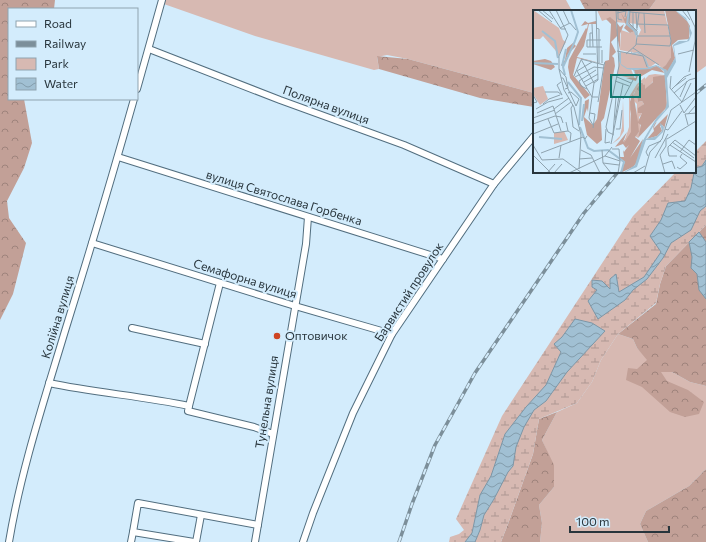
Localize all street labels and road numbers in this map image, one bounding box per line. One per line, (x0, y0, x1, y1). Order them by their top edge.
street label: Полярна вулиця (281, 82, 371, 126)
street label: вулиця Святослава Горбенка (205, 167, 364, 227)
street label: Барвистий провулок (371, 239, 446, 344)
street label: Семафорна вулиця (192, 256, 299, 300)
street label: Колійна вулиця (38, 273, 76, 360)
street label: Тунельна вулиця (252, 354, 280, 449)

